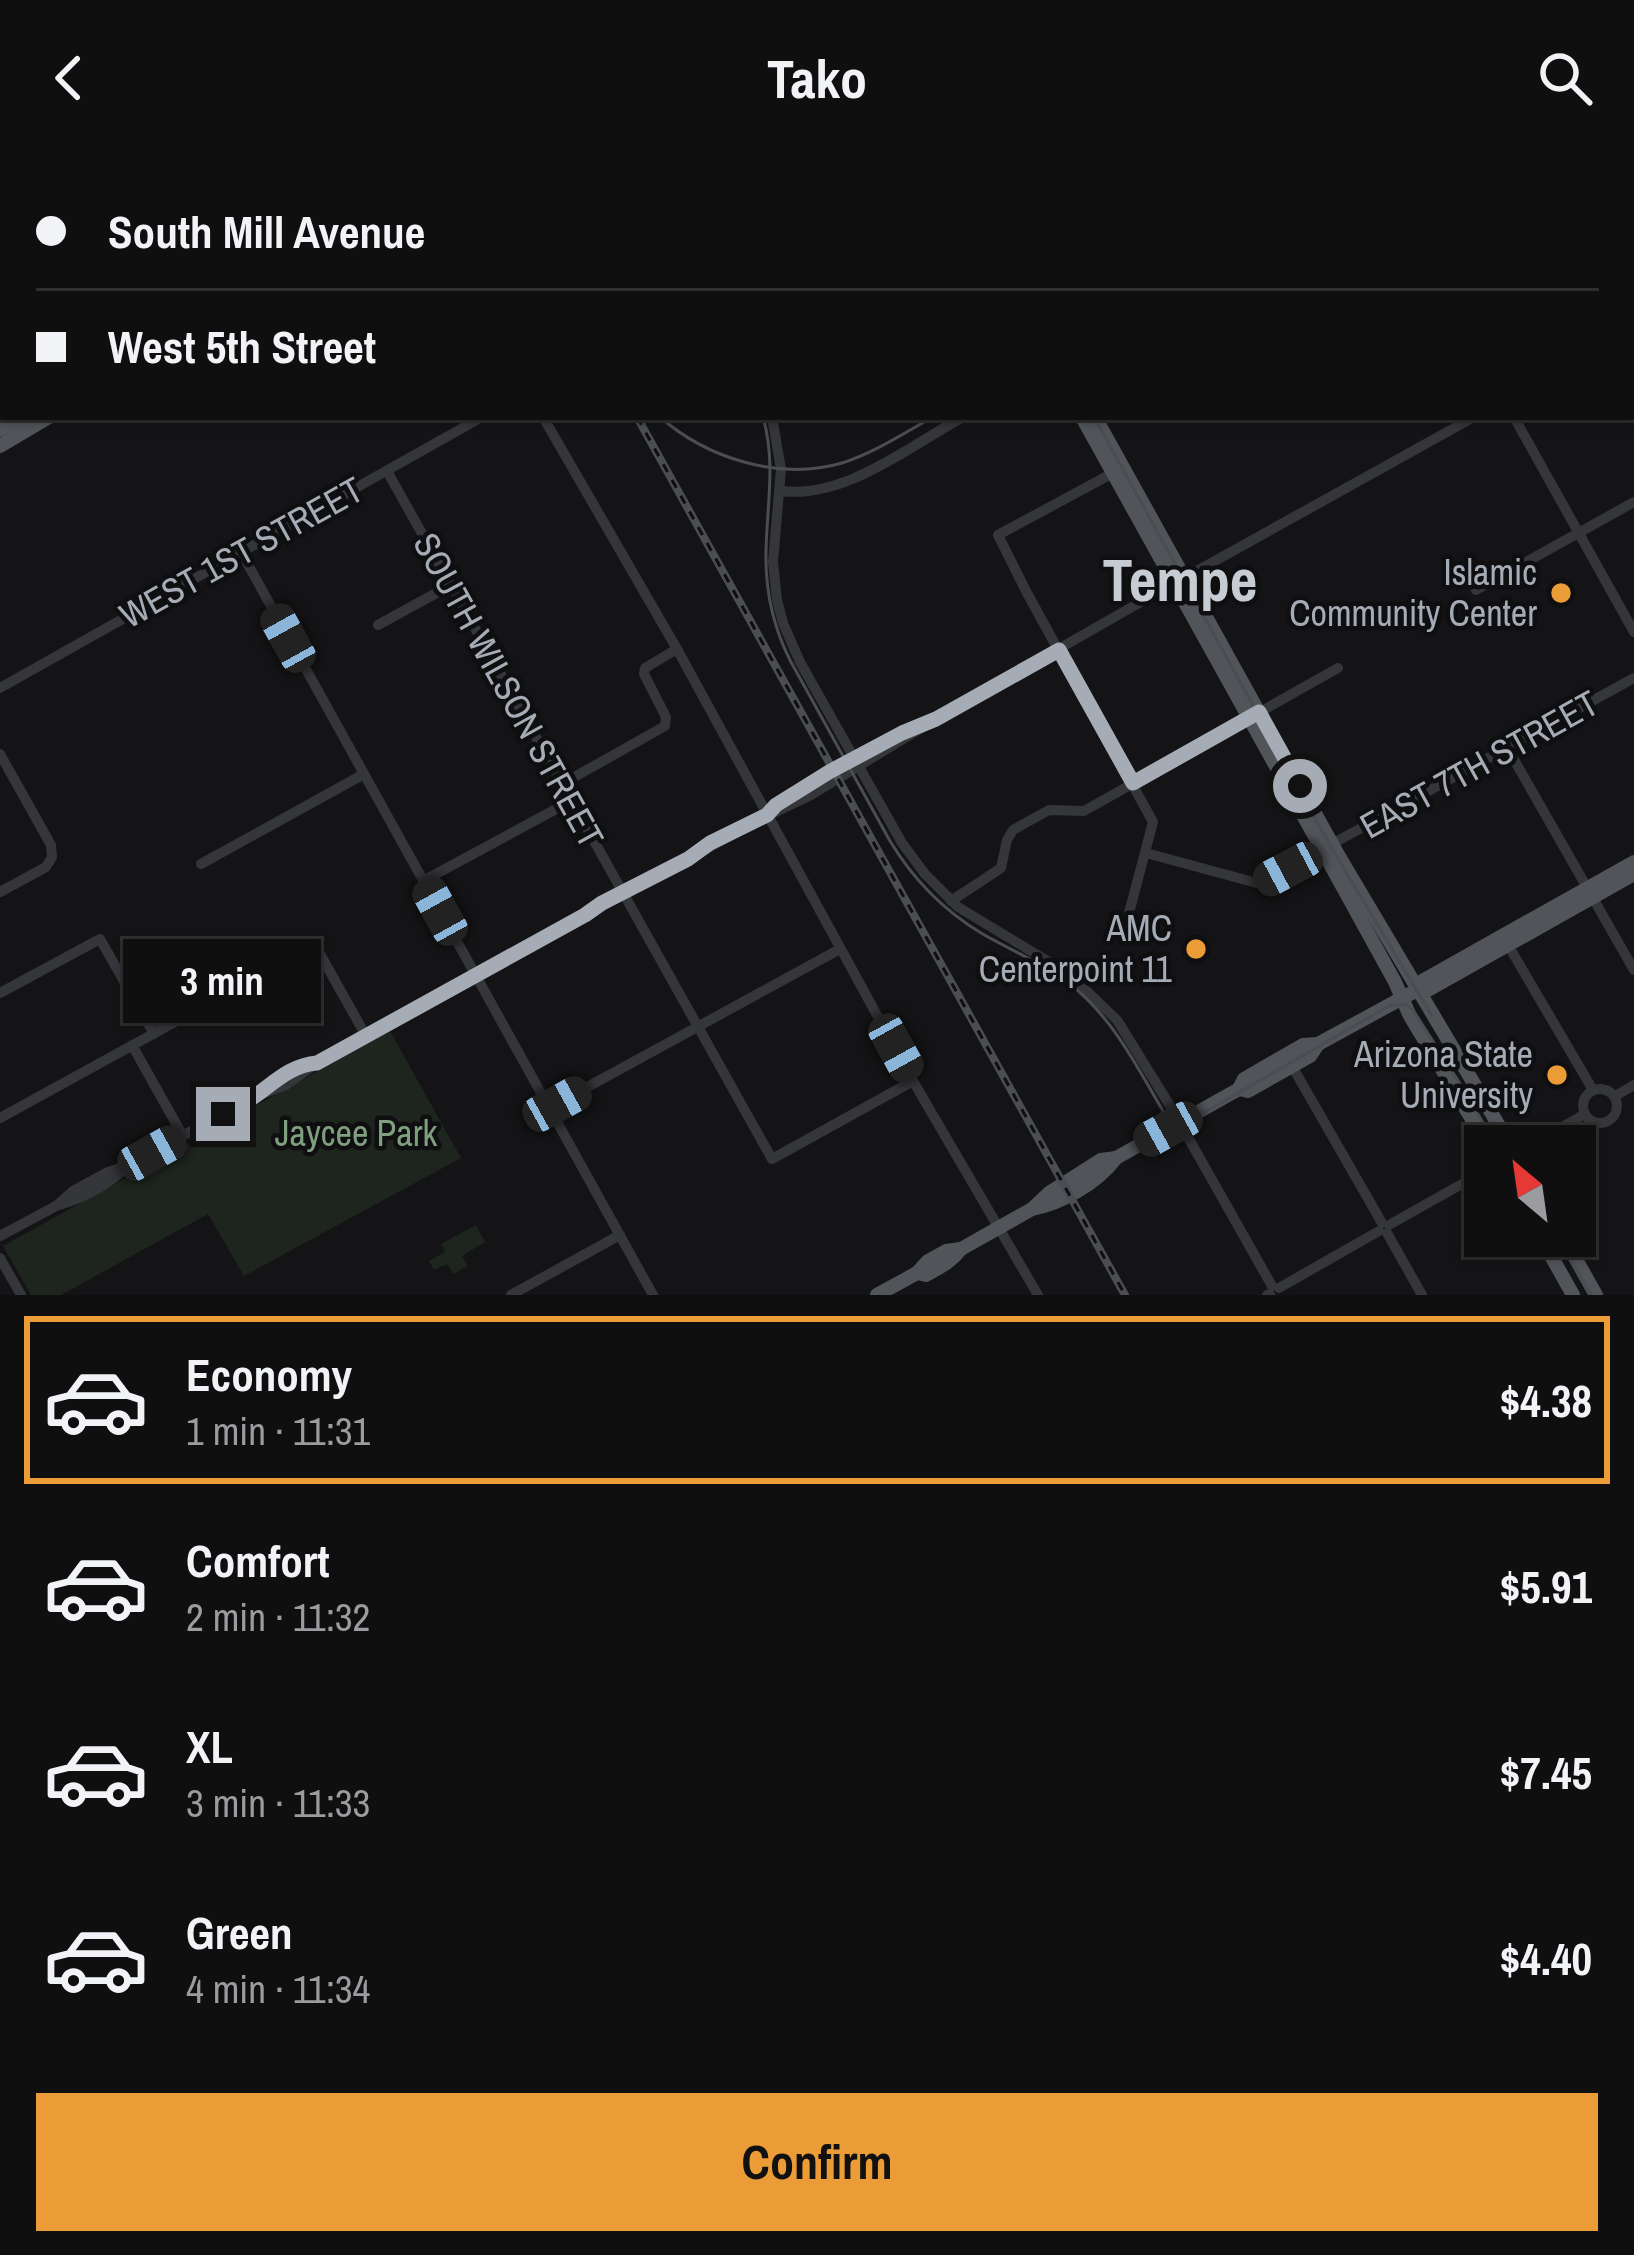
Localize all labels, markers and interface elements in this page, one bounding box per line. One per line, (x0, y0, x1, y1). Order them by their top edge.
text: Tako (767, 42, 867, 115)
icon: back (36, 45, 102, 111)
icon: search (1532, 45, 1598, 111)
text: South Mill Avenue (108, 201, 425, 262)
text: West 5th Street (108, 316, 376, 377)
street label: WEST 1ST STREET (111, 465, 371, 639)
street label: SOUTH WILSON STREET (403, 524, 615, 856)
district label: Tempe (1103, 539, 1257, 620)
place label: Islamic Community Center (1289, 548, 1537, 637)
marker: Islamic Community Center (1548, 580, 1574, 606)
car (255, 598, 321, 678)
street label: EAST 7TH STREET (1351, 679, 1607, 849)
route start (1273, 759, 1327, 813)
car (1248, 836, 1328, 902)
car (407, 871, 473, 951)
place label: AMC Centerpoint 11 (979, 904, 1173, 993)
marker: AMC Centerpoint 11 (1183, 936, 1209, 962)
callout: 3 min (124, 940, 322, 1024)
text: 3 min (180, 955, 264, 1007)
car (863, 1008, 929, 1088)
place label: Arizona State University (1353, 1030, 1533, 1119)
marker: Arizona State University (1544, 1062, 1570, 1088)
car (517, 1071, 597, 1137)
route end (196, 1087, 250, 1141)
car (1128, 1096, 1208, 1162)
park label: Jaycee Park (275, 1109, 437, 1157)
car (112, 1120, 192, 1186)
north arrow (1464, 1125, 1596, 1257)
map controls (1464, 1125, 1596, 1257)
text: Economy (186, 1344, 352, 1405)
icon: car (42, 1346, 150, 1454)
text: $4.38 (1500, 1370, 1592, 1431)
text: 1 min · 11:31 (186, 1405, 370, 1457)
text: Comfort (186, 1530, 329, 1591)
icon: car (42, 1532, 150, 1640)
text: $5.91 (1500, 1556, 1592, 1617)
text: 2 min · 11:32 (186, 1591, 370, 1643)
text: XL (186, 1716, 233, 1777)
icon: car (42, 1718, 150, 1826)
text: $7.45 (1500, 1742, 1592, 1803)
text: 3 min · 11:33 (186, 1777, 370, 1829)
text: Green (186, 1902, 293, 1963)
icon: car (42, 1904, 150, 2012)
text: $4.40 (1500, 1928, 1592, 1989)
text: 4 min · 11:34 (186, 1963, 370, 2015)
button: Confirm (36, 2093, 1598, 2231)

